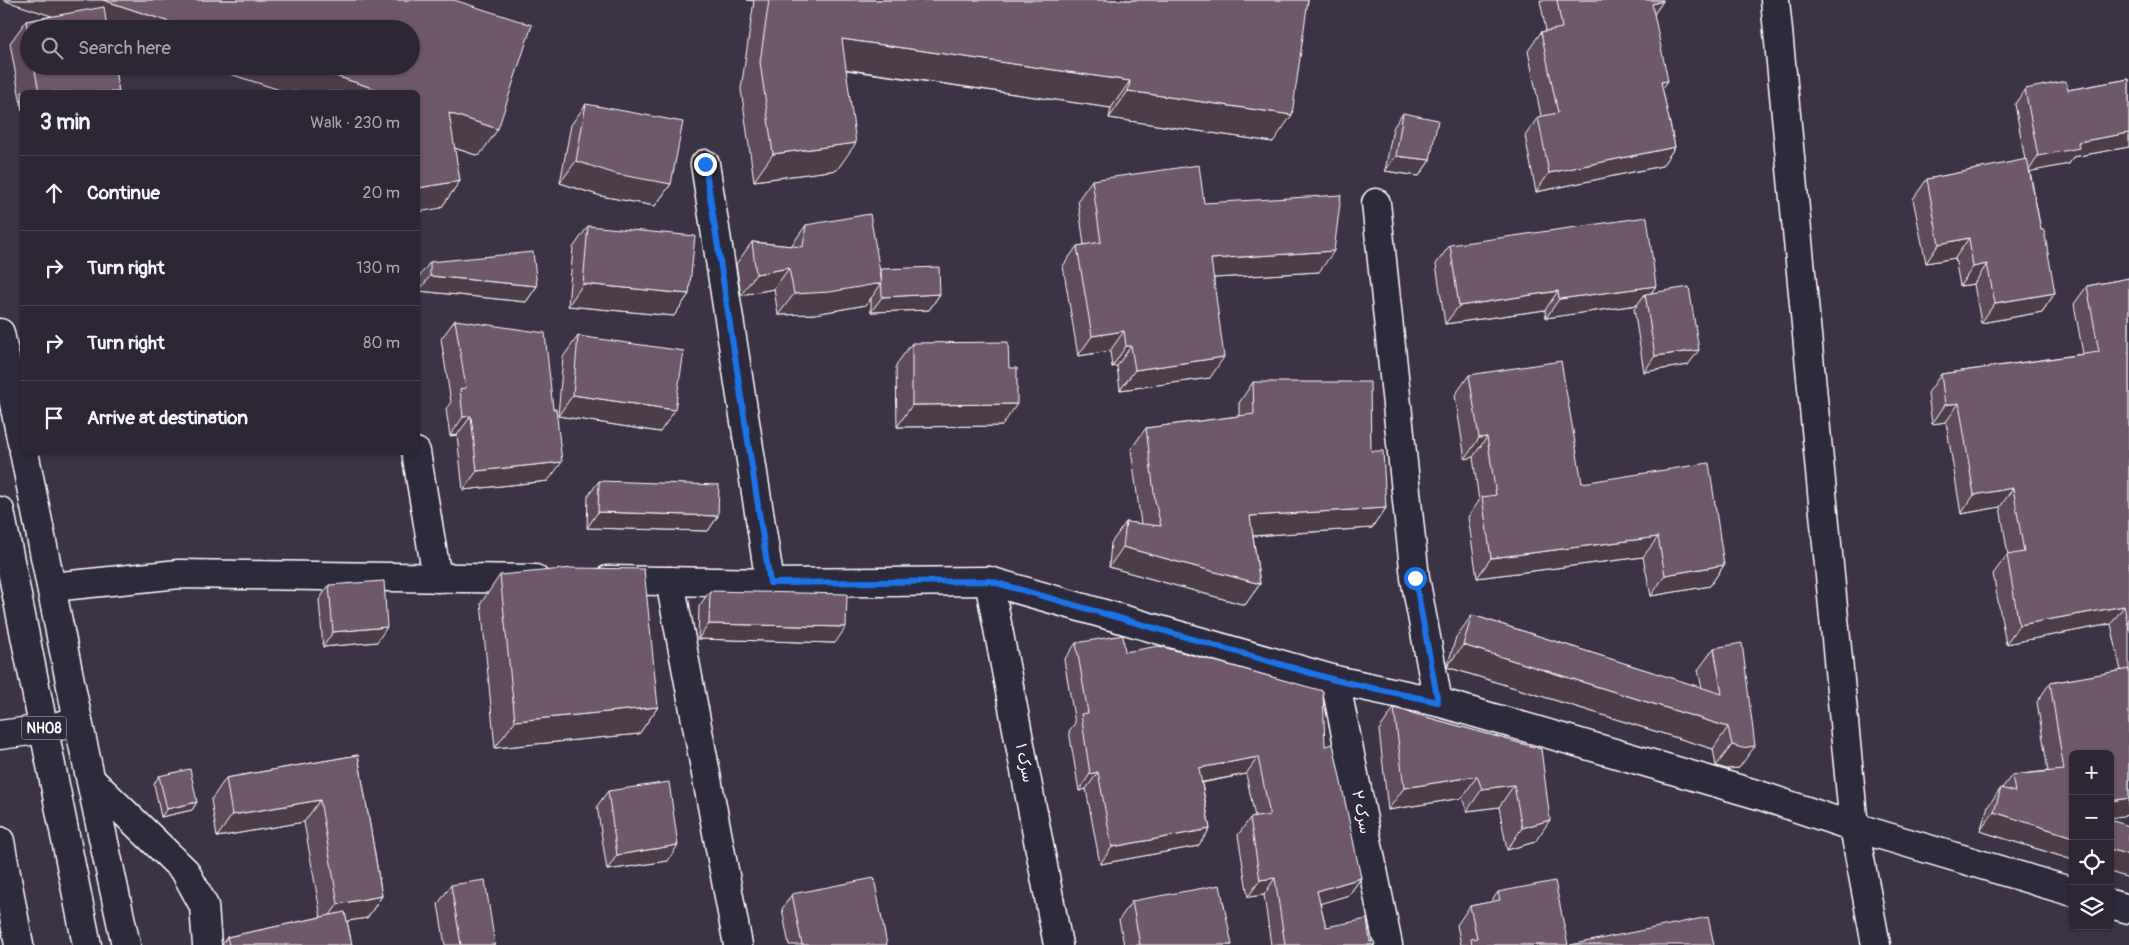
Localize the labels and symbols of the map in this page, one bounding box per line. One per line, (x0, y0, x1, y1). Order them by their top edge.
route end (694, 153, 717, 176)
route start (1404, 567, 1427, 590)
road number: NH08 (22, 716, 66, 740)
street label: سرک ۱ (1011, 742, 1037, 784)
street label: سرک ۲ (1347, 788, 1375, 836)

